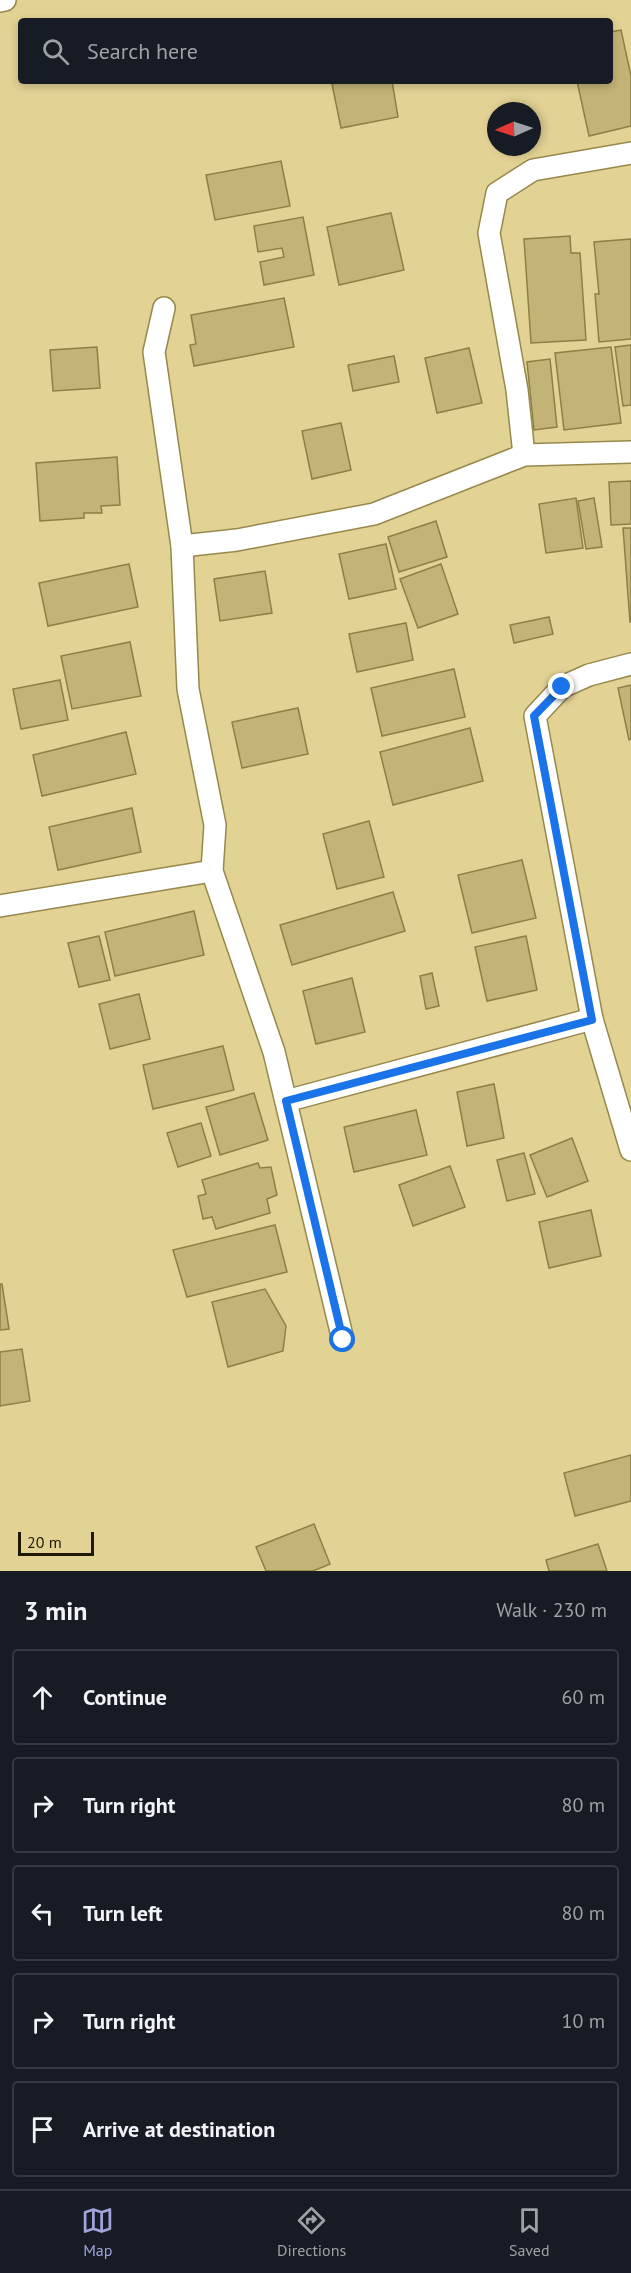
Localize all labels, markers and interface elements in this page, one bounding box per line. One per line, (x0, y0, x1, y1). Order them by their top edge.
search box (18, 18, 613, 84)
icon: search (39, 35, 72, 68)
text: Search here (87, 37, 198, 65)
north arrow (487, 102, 541, 156)
route end (548, 673, 574, 699)
route start (329, 1326, 355, 1352)
scale bar (18, 1529, 94, 1556)
text: 20 m (27, 1532, 62, 1552)
text: 3 min (24, 1594, 87, 1627)
text: Walk · 230 m (496, 1597, 607, 1623)
icon: ahead (26, 1681, 59, 1714)
text: Continue (83, 1683, 167, 1711)
text: 60 m (562, 1684, 605, 1710)
icon: right (26, 1789, 59, 1822)
text: Turn right (83, 1791, 175, 1819)
text: 80 m (562, 1792, 605, 1818)
icon: left (26, 1897, 59, 1930)
text: Turn left (83, 1899, 163, 1927)
text: 80 m (562, 1900, 605, 1926)
icon: right (26, 2005, 59, 2038)
text: Turn right (83, 2007, 175, 2035)
text: 10 m (562, 2008, 605, 2034)
icon: arrive (26, 2113, 59, 2146)
text: Arrive at destination (83, 2115, 275, 2143)
tab: Map (81, 2204, 114, 2260)
tab: Directions (277, 2204, 346, 2260)
tab: Saved (509, 2204, 550, 2260)

